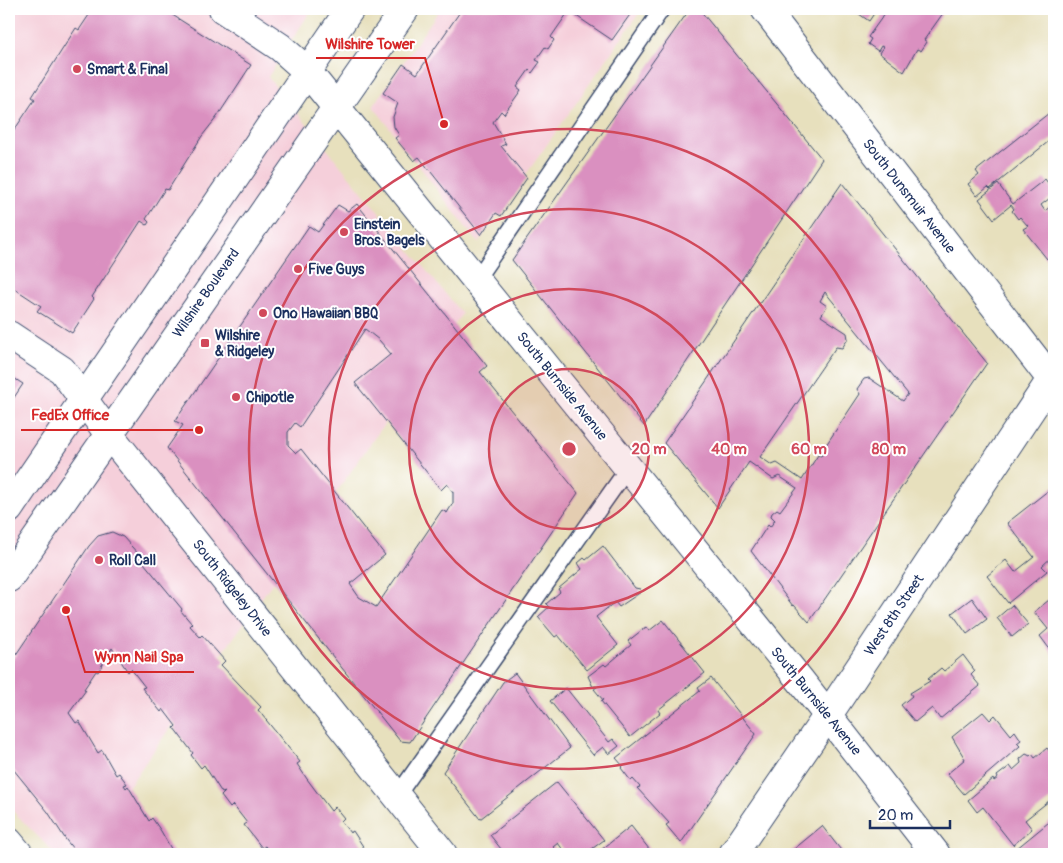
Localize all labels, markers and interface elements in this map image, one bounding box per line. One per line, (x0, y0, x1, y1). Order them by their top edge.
callout: Wilshire Tower (316, 28, 425, 58)
text: Wilshire Tower (325, 35, 416, 54)
place label: Smart & Final (87, 61, 168, 78)
marker: Smart & Final (71, 63, 83, 75)
street label: South Dunsmuir Avenue (859, 135, 959, 257)
place label: Einstein Bros. Bagels (354, 216, 425, 249)
marker: Einstein Bros. Bagels (338, 226, 350, 238)
street label: Wilshire Boulevard (169, 245, 243, 341)
place label: Five Guys (308, 261, 365, 278)
marker: Five Guys (292, 263, 304, 275)
place label: Ono Hawaiian BBQ (273, 305, 379, 322)
marker: Ono Hawaiian BBQ (257, 307, 269, 319)
place label: Wilshire & Ridgeley (215, 327, 274, 360)
street label: South Burnside Avenue (513, 328, 611, 444)
marker: Wilshire & Ridgeley (199, 337, 211, 349)
place label: Chipotle (246, 389, 295, 406)
marker: Chipotle (230, 391, 242, 403)
callout: FedEx Office (21, 400, 119, 430)
text: FedEx Office (31, 406, 110, 425)
centre of rings (560, 440, 578, 458)
text: 20 m (631, 440, 667, 459)
text: 40 m (711, 440, 747, 459)
text: 60 m (791, 440, 827, 459)
text: 80 m (872, 440, 906, 459)
street label: South Ridgeley Drive (189, 536, 275, 640)
place label: Roll Call (109, 552, 156, 569)
marker: Roll Call (93, 554, 105, 566)
street label: West 8th Street (861, 571, 928, 659)
callout: Wynn Nail Spa (85, 642, 194, 672)
street label: South Burnside Avenue (767, 643, 865, 759)
text: Wynn Nail Spa (95, 648, 183, 667)
scale bar (870, 798, 950, 830)
text: 20 m (878, 806, 913, 825)

